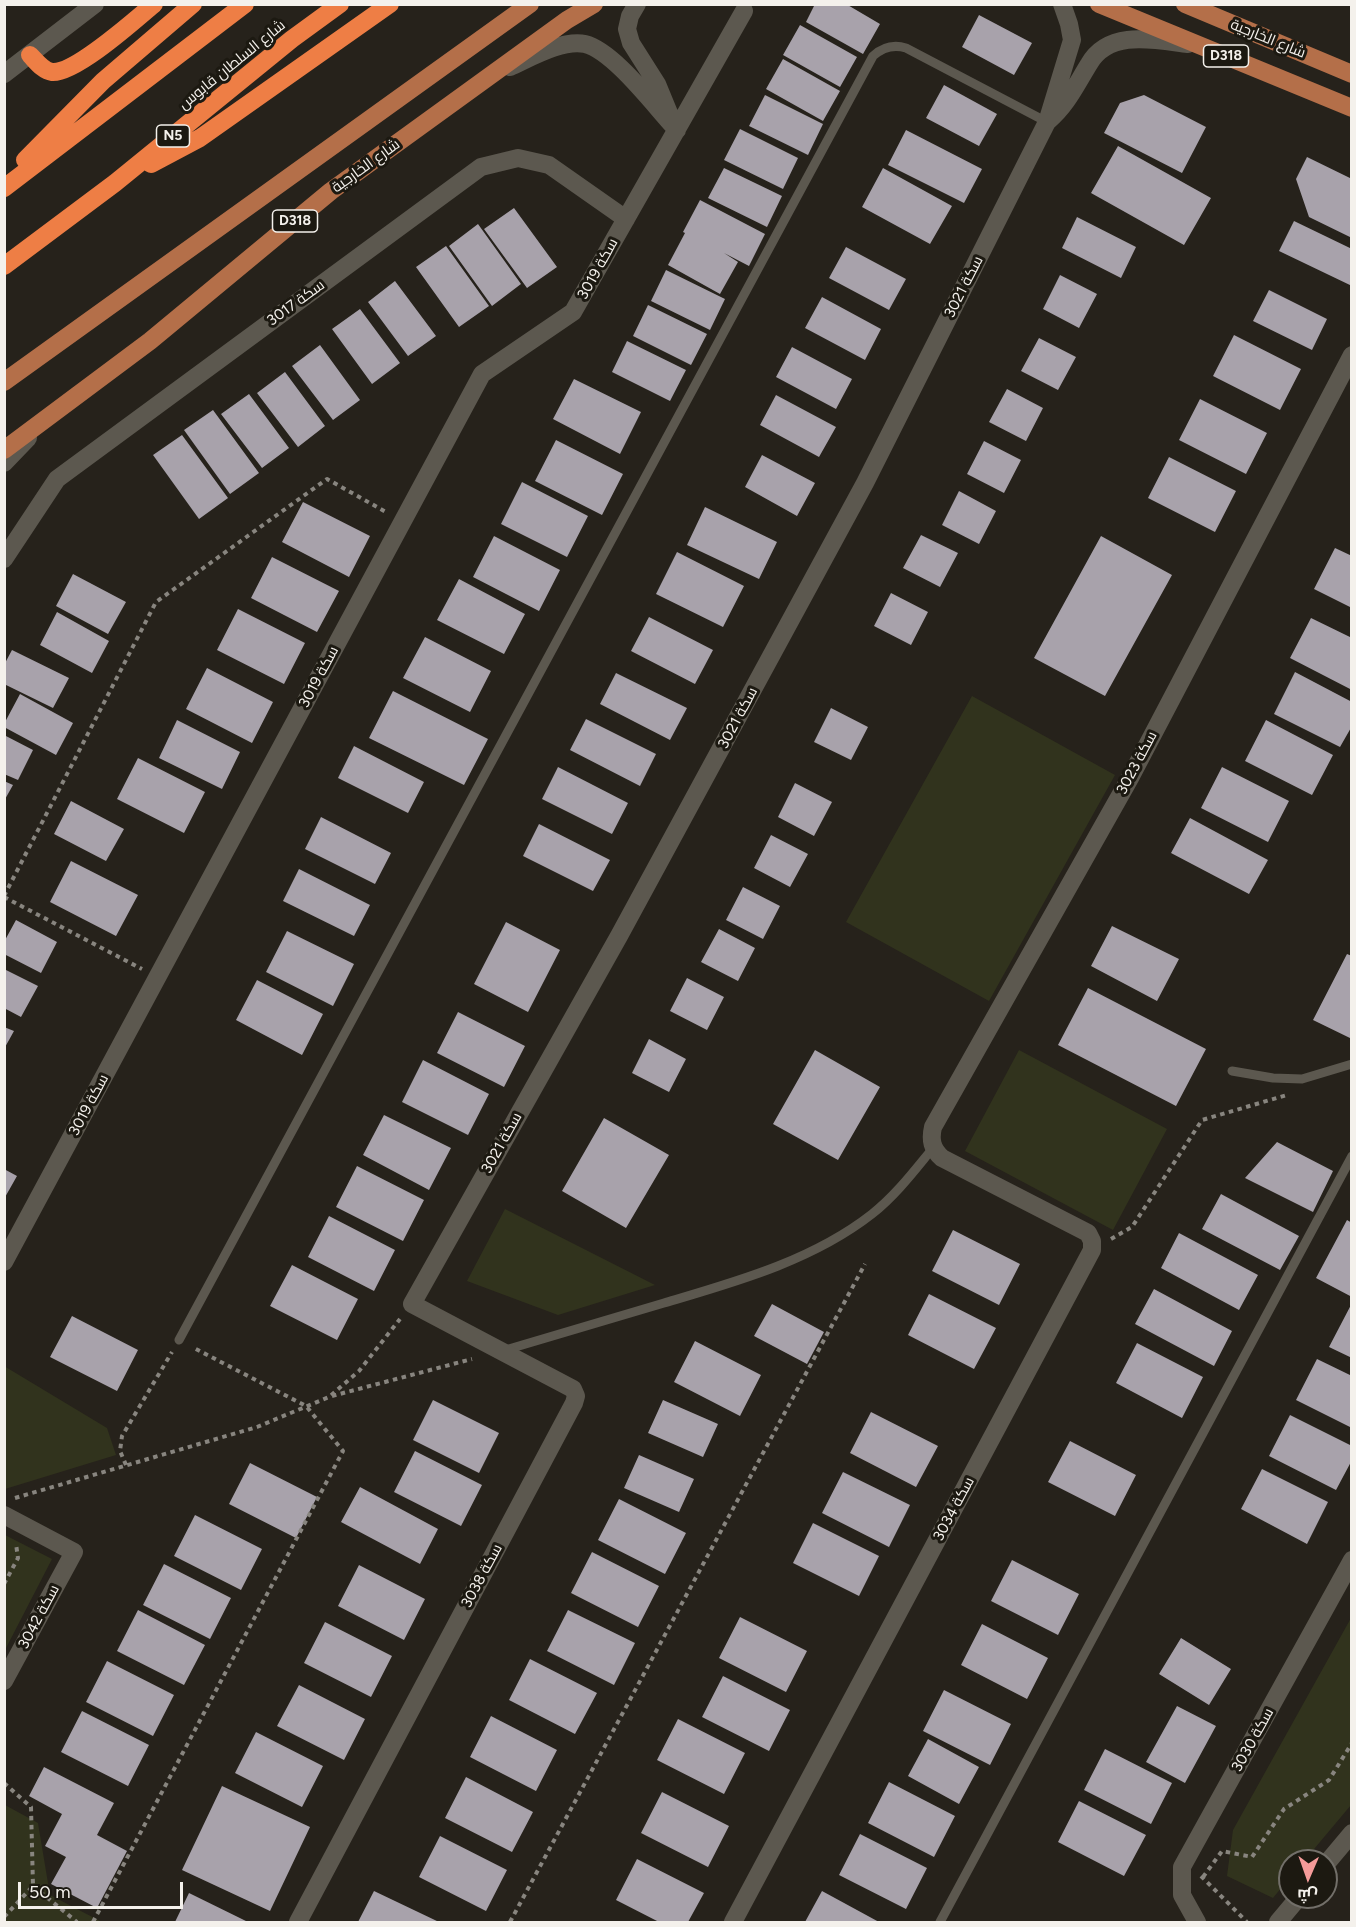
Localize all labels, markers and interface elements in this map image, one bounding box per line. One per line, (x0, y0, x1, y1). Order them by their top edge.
street label: شارع السلطان قابوس (175, 16, 289, 114)
street label: شارع الخارجية (1228, 16, 1308, 62)
road number: D318 (1204, 45, 1248, 67)
road number: N5 (156, 125, 190, 147)
street label: شارع الخارجية (328, 135, 404, 197)
road number: D318 (272, 210, 318, 232)
street label: سكة 3019 (574, 235, 622, 303)
street label: سكة 3021 (941, 253, 987, 321)
street label: سكة 3017 (264, 276, 328, 330)
street label: سكة 3019 (295, 643, 343, 711)
street label: سكة 3021 (714, 684, 762, 752)
street label: سكة 3023 (1113, 728, 1161, 798)
street label: سكة 3019 (65, 1071, 113, 1139)
street label: سكة 3021 (478, 1109, 526, 1177)
street label: سكة 3034 (930, 1474, 978, 1544)
street label: سكة 3038 (458, 1541, 506, 1611)
street label: سكة 3042 (15, 1582, 63, 1652)
street label: سكة 3030 (1228, 1705, 1278, 1775)
north arrow (1278, 1849, 1338, 1909)
scale bar (21, 1870, 186, 1908)
text: 50 m (29, 1881, 71, 1903)
text: ش (1297, 1886, 1318, 1905)

